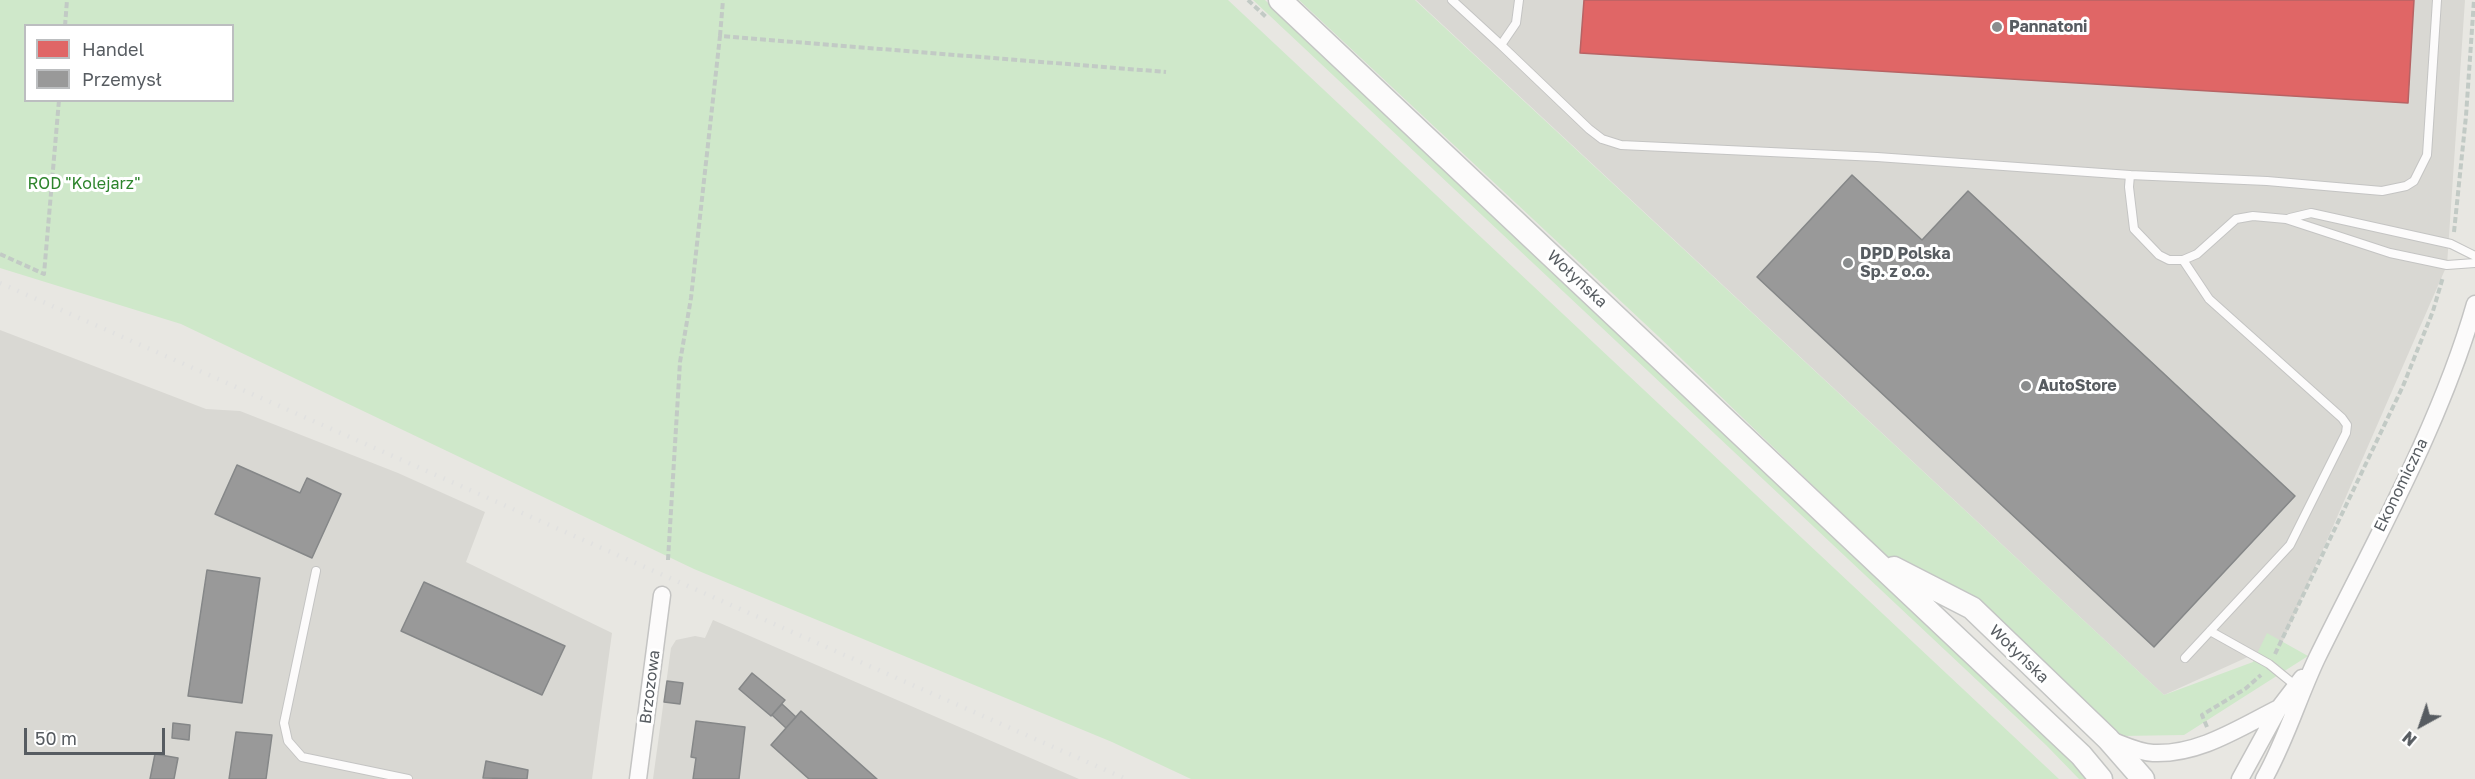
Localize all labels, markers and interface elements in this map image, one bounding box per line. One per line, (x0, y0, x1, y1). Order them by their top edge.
place label: Pannatoni (2009, 17, 2087, 37)
marker: Pannatoni (1990, 20, 2004, 34)
legend (24, 24, 234, 102)
text: Handel (82, 38, 144, 60)
text: Przemysł (82, 68, 162, 90)
park label: ROD "Kolejarz" (27, 174, 141, 194)
place label: DPD Polska Sp. z o.o. (1860, 244, 1950, 282)
street label: Wołyńska (1543, 246, 1611, 312)
marker: DPD Polska Sp. z o.o. (1841, 256, 1855, 270)
place label: AutoStore (2038, 376, 2117, 396)
marker: AutoStore (2019, 379, 2033, 393)
street label: Ekonomiczna (2370, 435, 2432, 535)
street label: Wołyńska (1985, 621, 2053, 687)
street label: Brzozowa (636, 649, 664, 725)
north arrow (2391, 695, 2451, 755)
scale bar (27, 716, 168, 754)
text: 50 m (35, 727, 77, 749)
text: N (2398, 727, 2421, 750)

